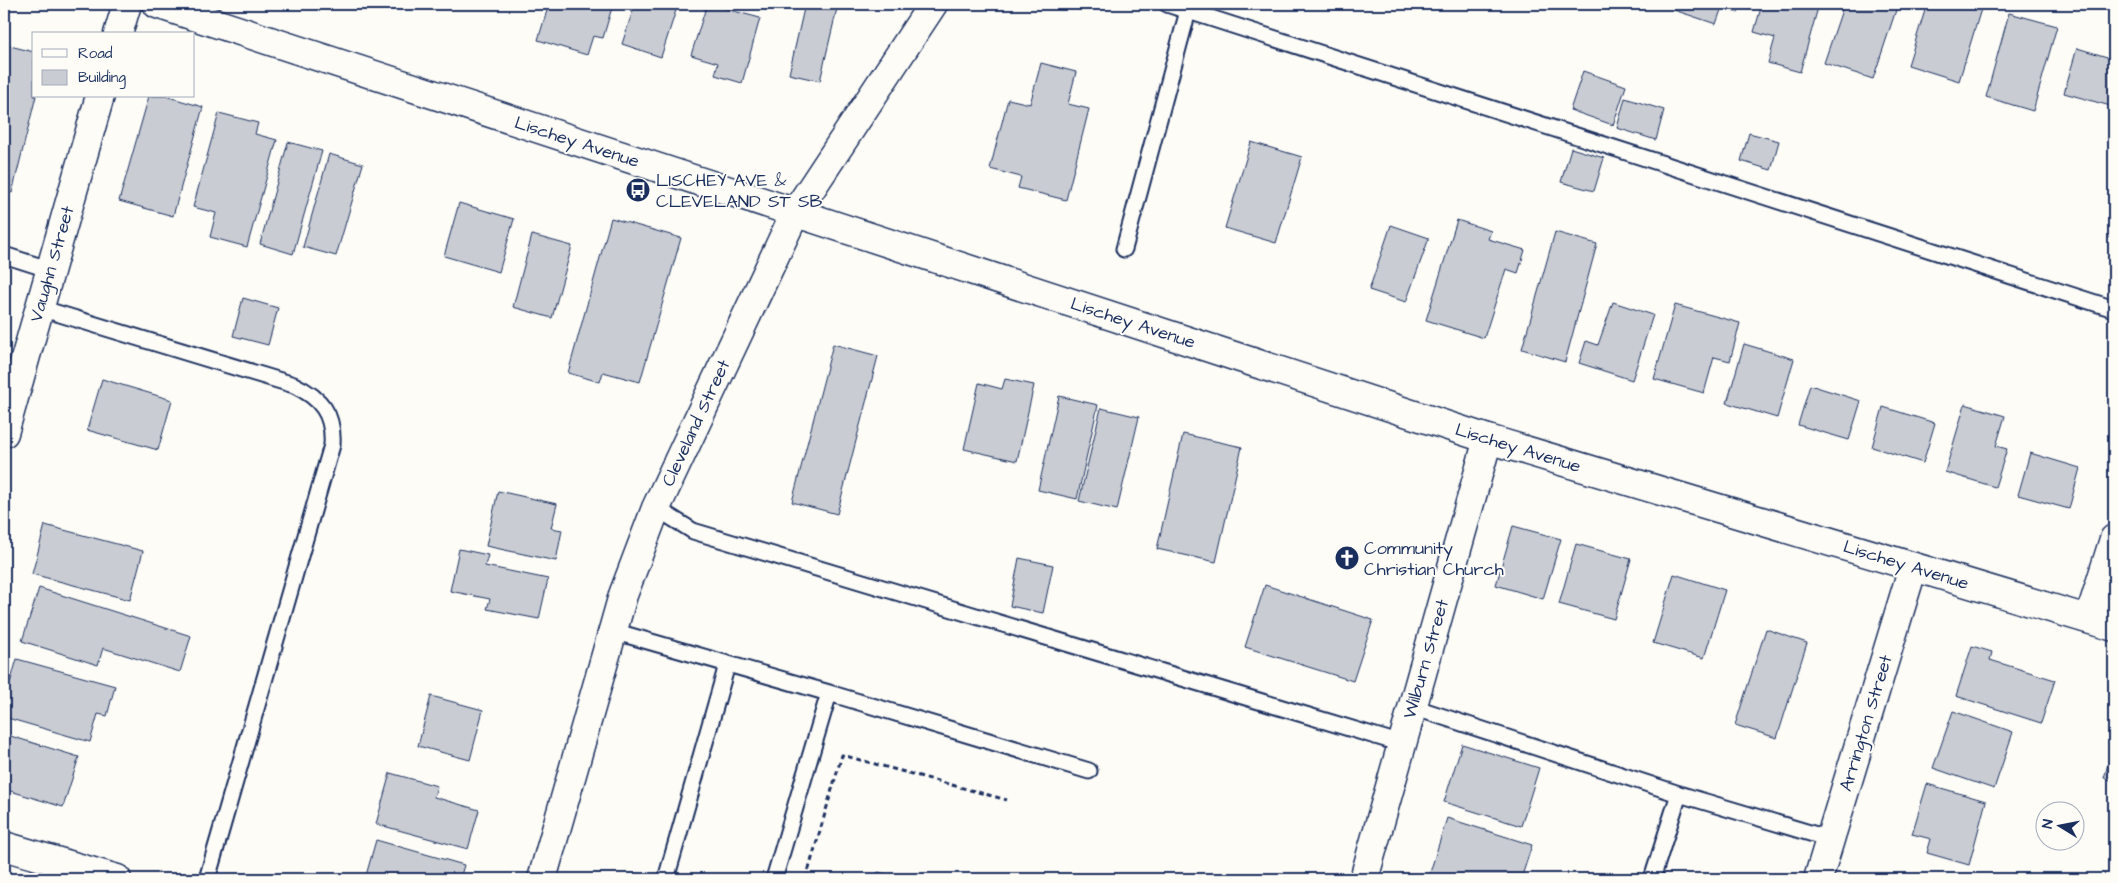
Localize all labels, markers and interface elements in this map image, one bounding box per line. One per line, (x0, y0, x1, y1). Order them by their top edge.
legend (32, 32, 195, 98)
text: Road (78, 43, 113, 64)
text: Building (78, 67, 126, 89)
street label: Lischey Avenue (511, 110, 643, 175)
place label: LISCHEY AVE & CLEVELAND ST SB (656, 168, 823, 214)
bus stop icon: LISCHEY AVE & CLEVELAND ST SB (625, 177, 651, 203)
street label: Vaughn Street (24, 202, 82, 325)
street label: Lischey Avenue (1067, 291, 1199, 356)
street label: Cleveland Street (656, 355, 737, 491)
street label: Lischey Avenue (1452, 417, 1584, 480)
street label: Lischey Avenue (1840, 534, 1972, 597)
place label: Community Christian Church (1364, 536, 1504, 582)
church icon: Community Christian Church (1334, 545, 1360, 571)
street label: Wilburn Street (1397, 596, 1455, 722)
street label: Arrington Street (1833, 651, 1900, 795)
north arrow (2036, 800, 2086, 850)
text: N (2038, 818, 2059, 830)

